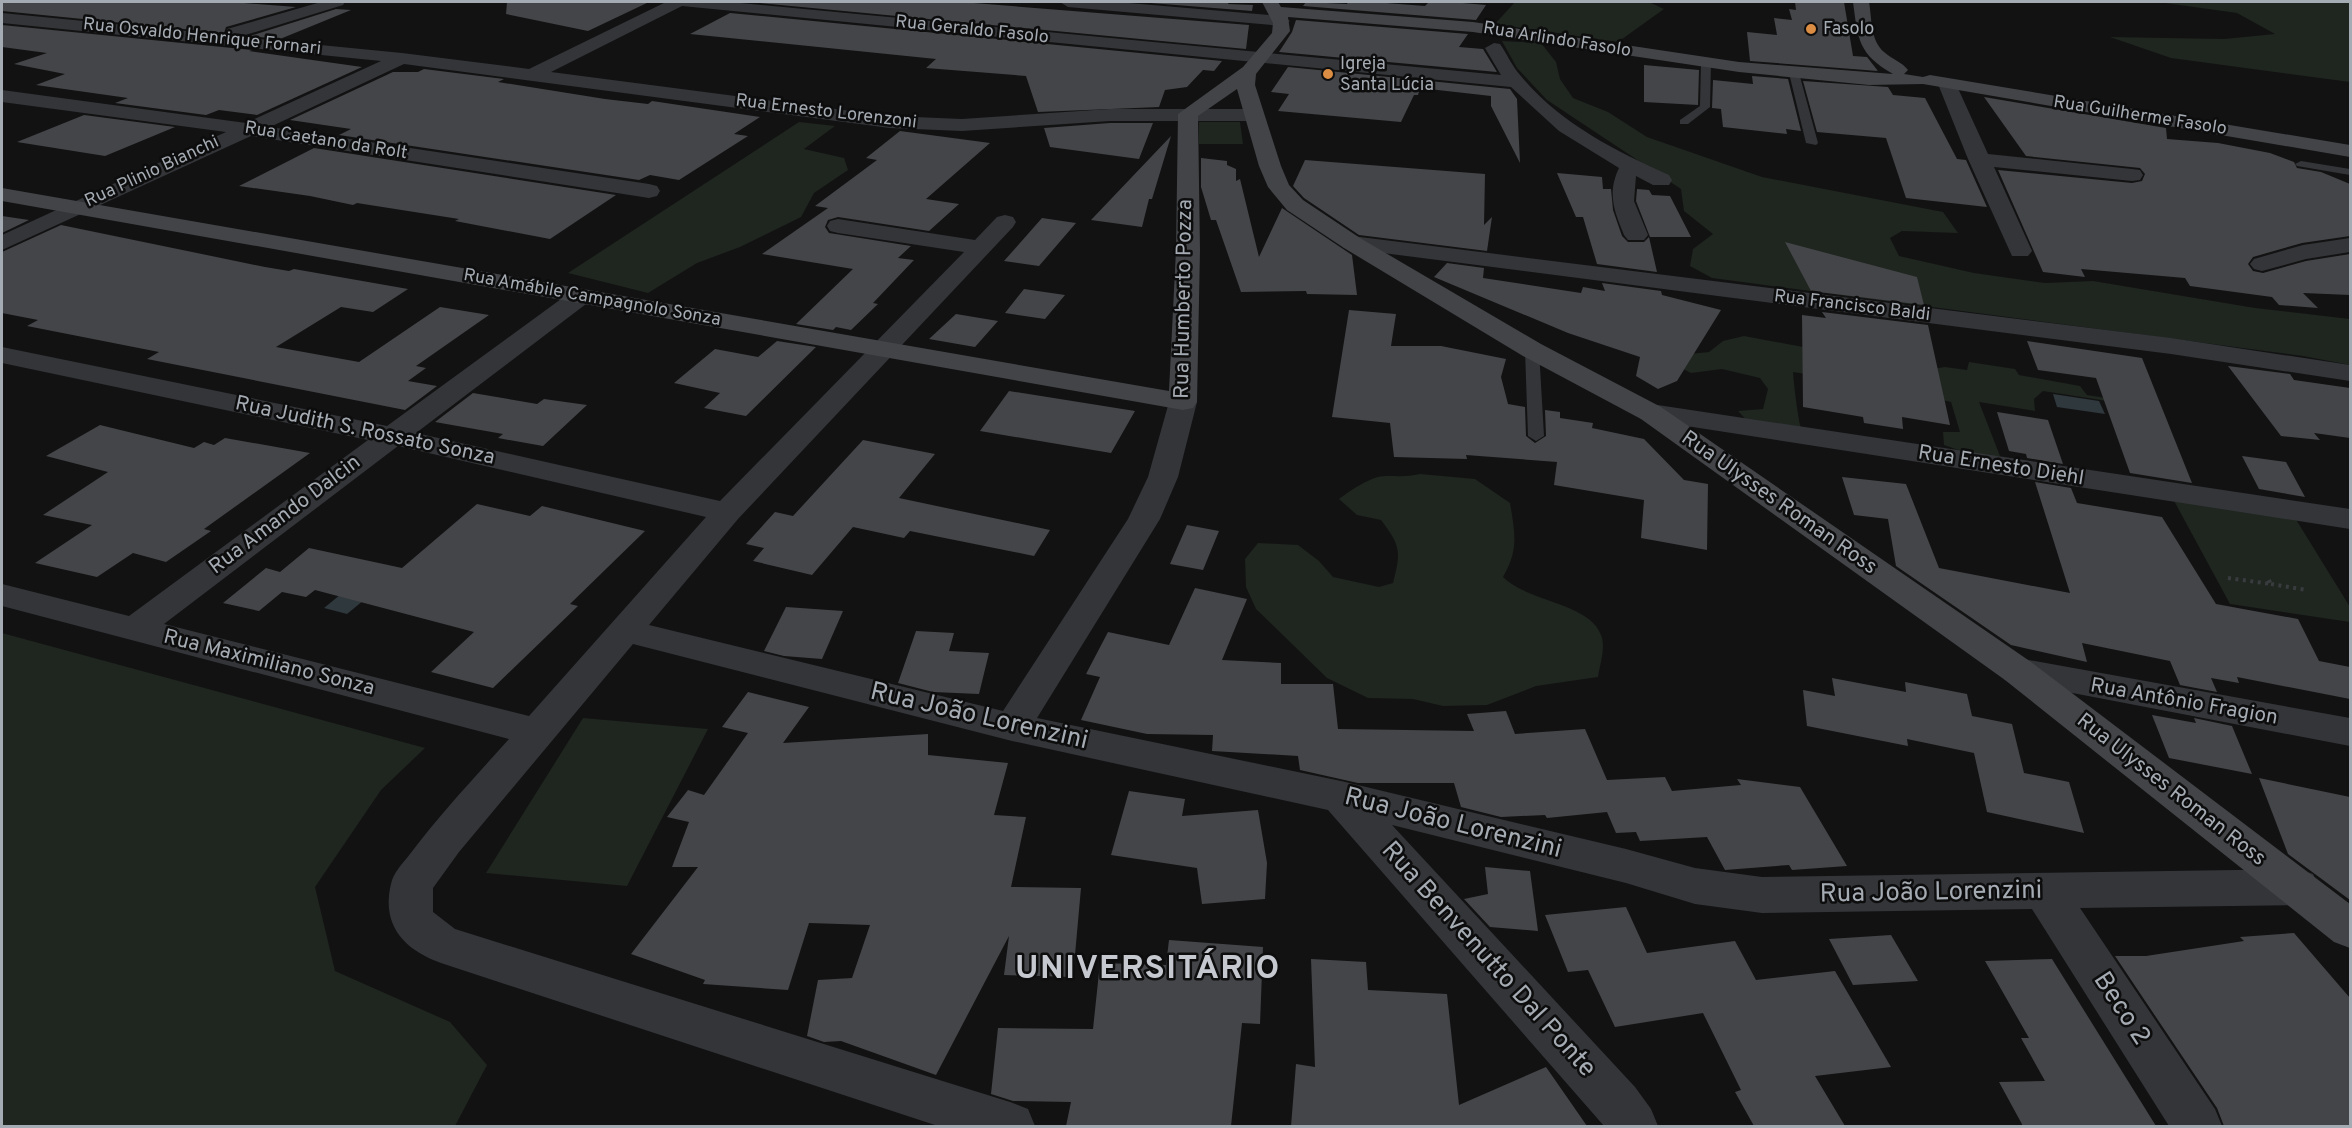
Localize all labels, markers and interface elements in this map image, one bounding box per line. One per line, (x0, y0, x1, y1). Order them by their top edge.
street label: Rua Geraldo Fasolo (894, 10, 1050, 50)
street label: Rua Osvaldo Henrique Fornari (82, 13, 322, 61)
street label: Rua Arlindo Fasolo (1481, 17, 1633, 63)
place label: Fasolo (1823, 18, 1874, 41)
marker: Fasolo (1804, 22, 1818, 36)
place label: Igreja Santa Lúcia (1340, 53, 1434, 97)
marker: Igreja Santa Lúcia (1321, 67, 1335, 81)
street label: Rua Ernesto Lorenzoni (734, 89, 918, 135)
street label: Rua Guilherme Fasolo (2052, 91, 2228, 141)
street label: Rua Caetano da Rolt (243, 117, 409, 165)
street label: Rua Plinio Bianchi (81, 131, 223, 213)
street label: Rua Humberto Pozza (1169, 199, 1199, 399)
street label: Rua Amábile Campagnolo Sonza (461, 264, 723, 332)
street label: Rua Francisco Baldi (1773, 285, 1931, 327)
street label: Rua Judith S. Rossato Sonza (233, 390, 497, 472)
street label: Rua Ulysses Roman Ross (1676, 425, 1882, 581)
street label: Rua Ernesto Diehl (1916, 440, 2086, 492)
street label: Rua Amando Dalcin (204, 449, 366, 581)
street label: Rua Maximiliano Sonza (161, 624, 377, 702)
street label: Rua Antônio Fragion (2088, 672, 2280, 732)
street label: Rua João Lorenzini (867, 676, 1091, 758)
street label: Rua Ulysses Roman Ross (2071, 708, 2271, 872)
street label: Rua João Lorenzini (1341, 781, 1565, 867)
street label: Rua Benvenutto Dal Ponte (1373, 835, 1603, 1085)
street label: Rua João Lorenzini (1819, 875, 2043, 911)
district label: UNIVERSITÁRIO (1015, 948, 1281, 991)
street label: Beco 2 (2085, 966, 2157, 1052)

